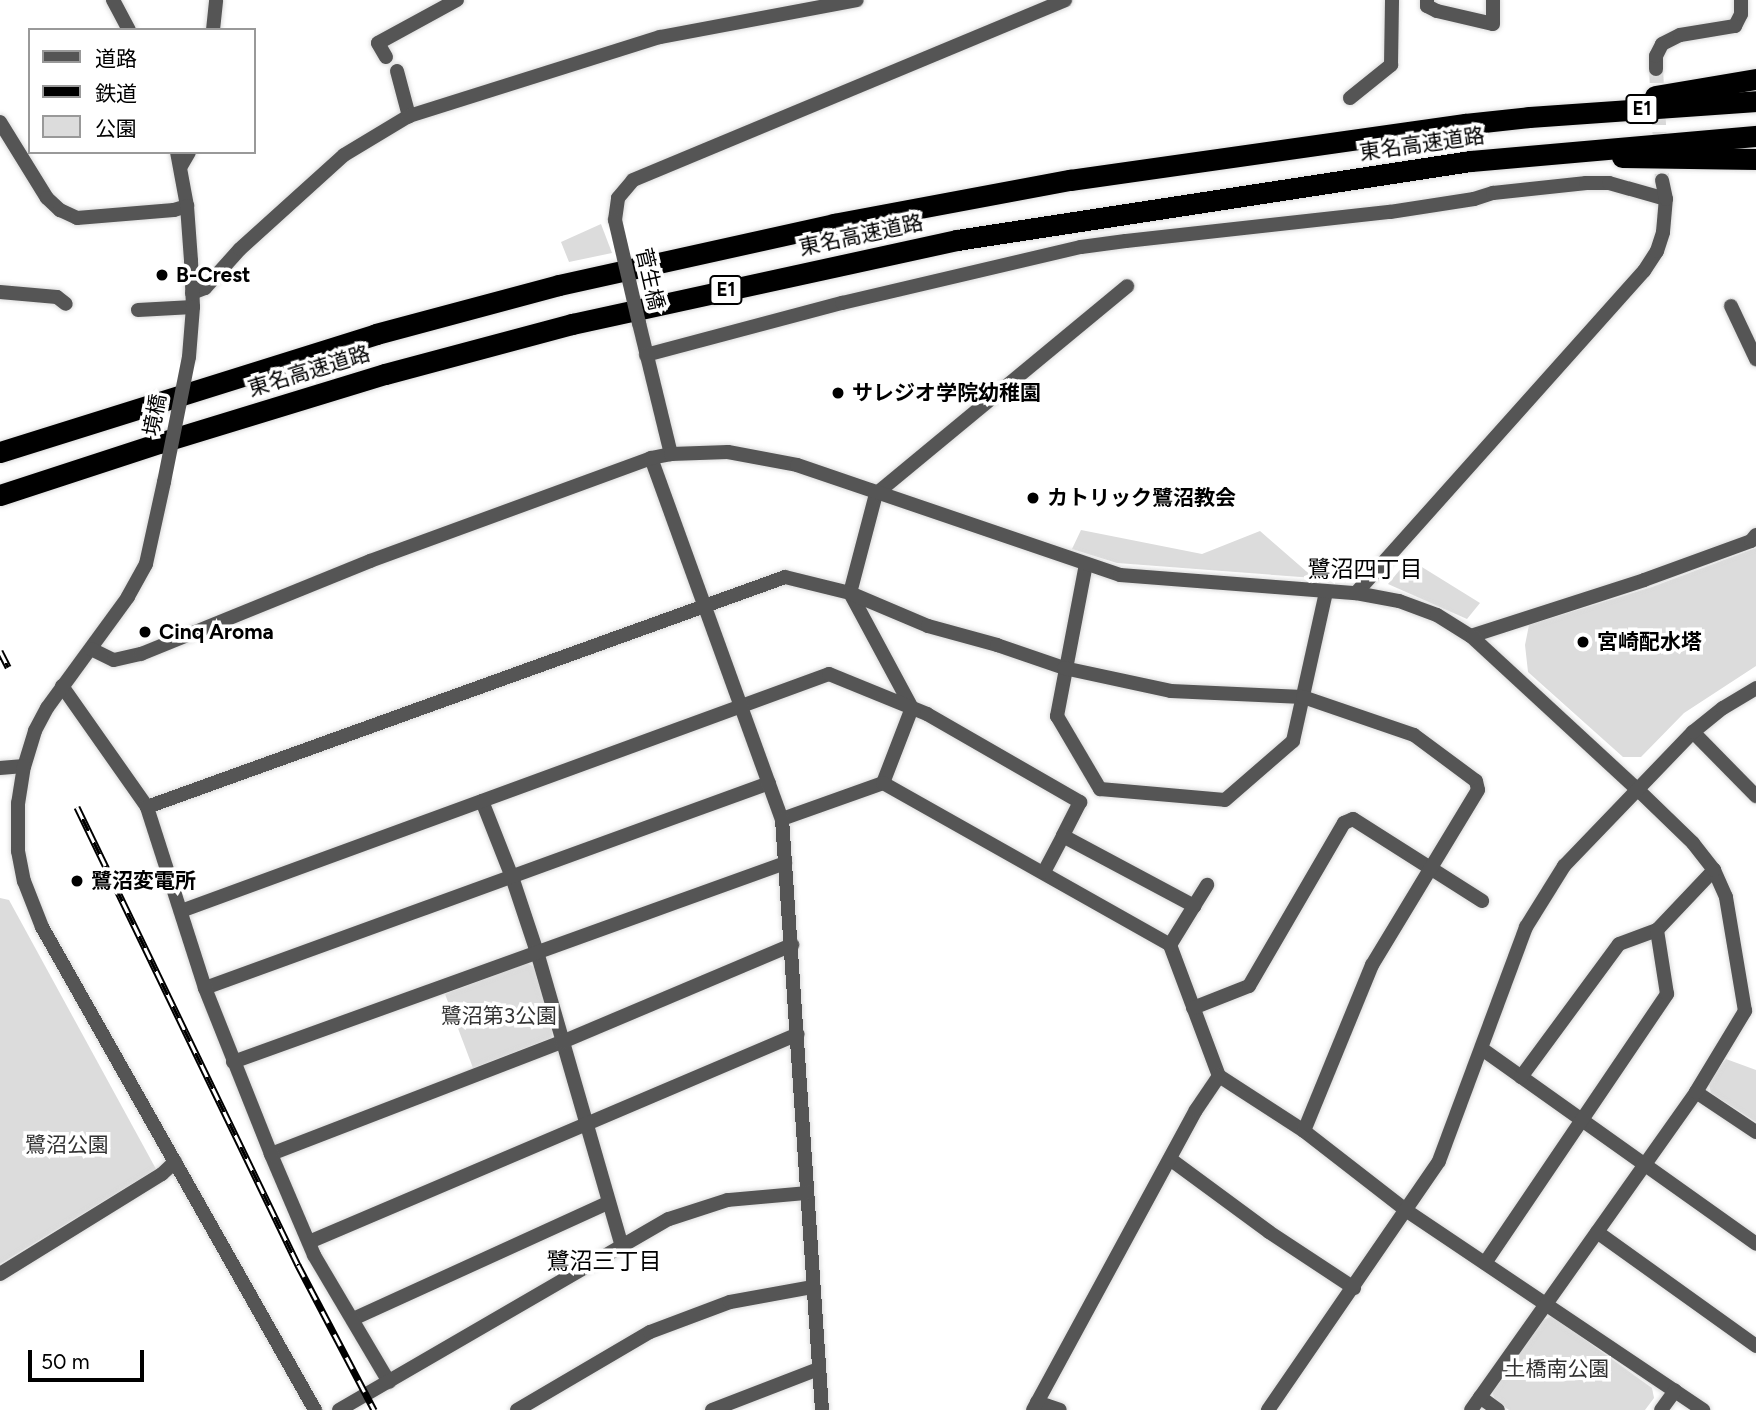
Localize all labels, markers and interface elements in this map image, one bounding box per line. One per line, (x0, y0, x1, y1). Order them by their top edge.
legend (28, 28, 256, 154)
text: 道路 (95, 46, 137, 71)
text: 鉄道 (95, 81, 137, 106)
road number: E1 (1624, 94, 1660, 124)
text: 公園 (95, 116, 137, 141)
street label: 東名高速道路 (1358, 123, 1486, 165)
street label: 東名高速道路 (797, 210, 925, 260)
street label: 菅生橋 (631, 245, 669, 313)
place label: B-Crest (176, 262, 250, 288)
marker: B-Crest (154, 267, 170, 283)
road number: E1 (708, 274, 744, 306)
street label: 東名高速道路 (245, 341, 373, 401)
place label: サレジオ学院幼稚園 (852, 380, 1041, 406)
marker: サレジオ学院幼稚園 (830, 385, 846, 401)
street label: 境橋 (139, 392, 171, 438)
place label: カトリック鷺沼教会 (1047, 485, 1236, 511)
marker: カトリック鷺沼教会 (1025, 490, 1041, 506)
district label: 鷺沼四丁目 (1308, 555, 1422, 583)
place label: Cinq Aroma (159, 619, 274, 645)
marker: Cinq Aroma (137, 624, 153, 640)
place label: 宮崎配水塔 (1597, 629, 1702, 655)
marker: 宮崎配水塔 (1575, 634, 1591, 650)
place label: 鷺沼変電所 (91, 868, 196, 894)
marker: 鷺沼変電所 (69, 873, 85, 889)
park label: 鷺沼第3公園 (441, 1003, 557, 1029)
park label: 鷺沼公園 (25, 1132, 109, 1158)
district label: 鷺沼三丁目 (547, 1247, 661, 1275)
scale bar (32, 1336, 147, 1380)
text: 50 m (41, 1349, 90, 1374)
park label: 土橋南公園 (1505, 1356, 1609, 1382)

